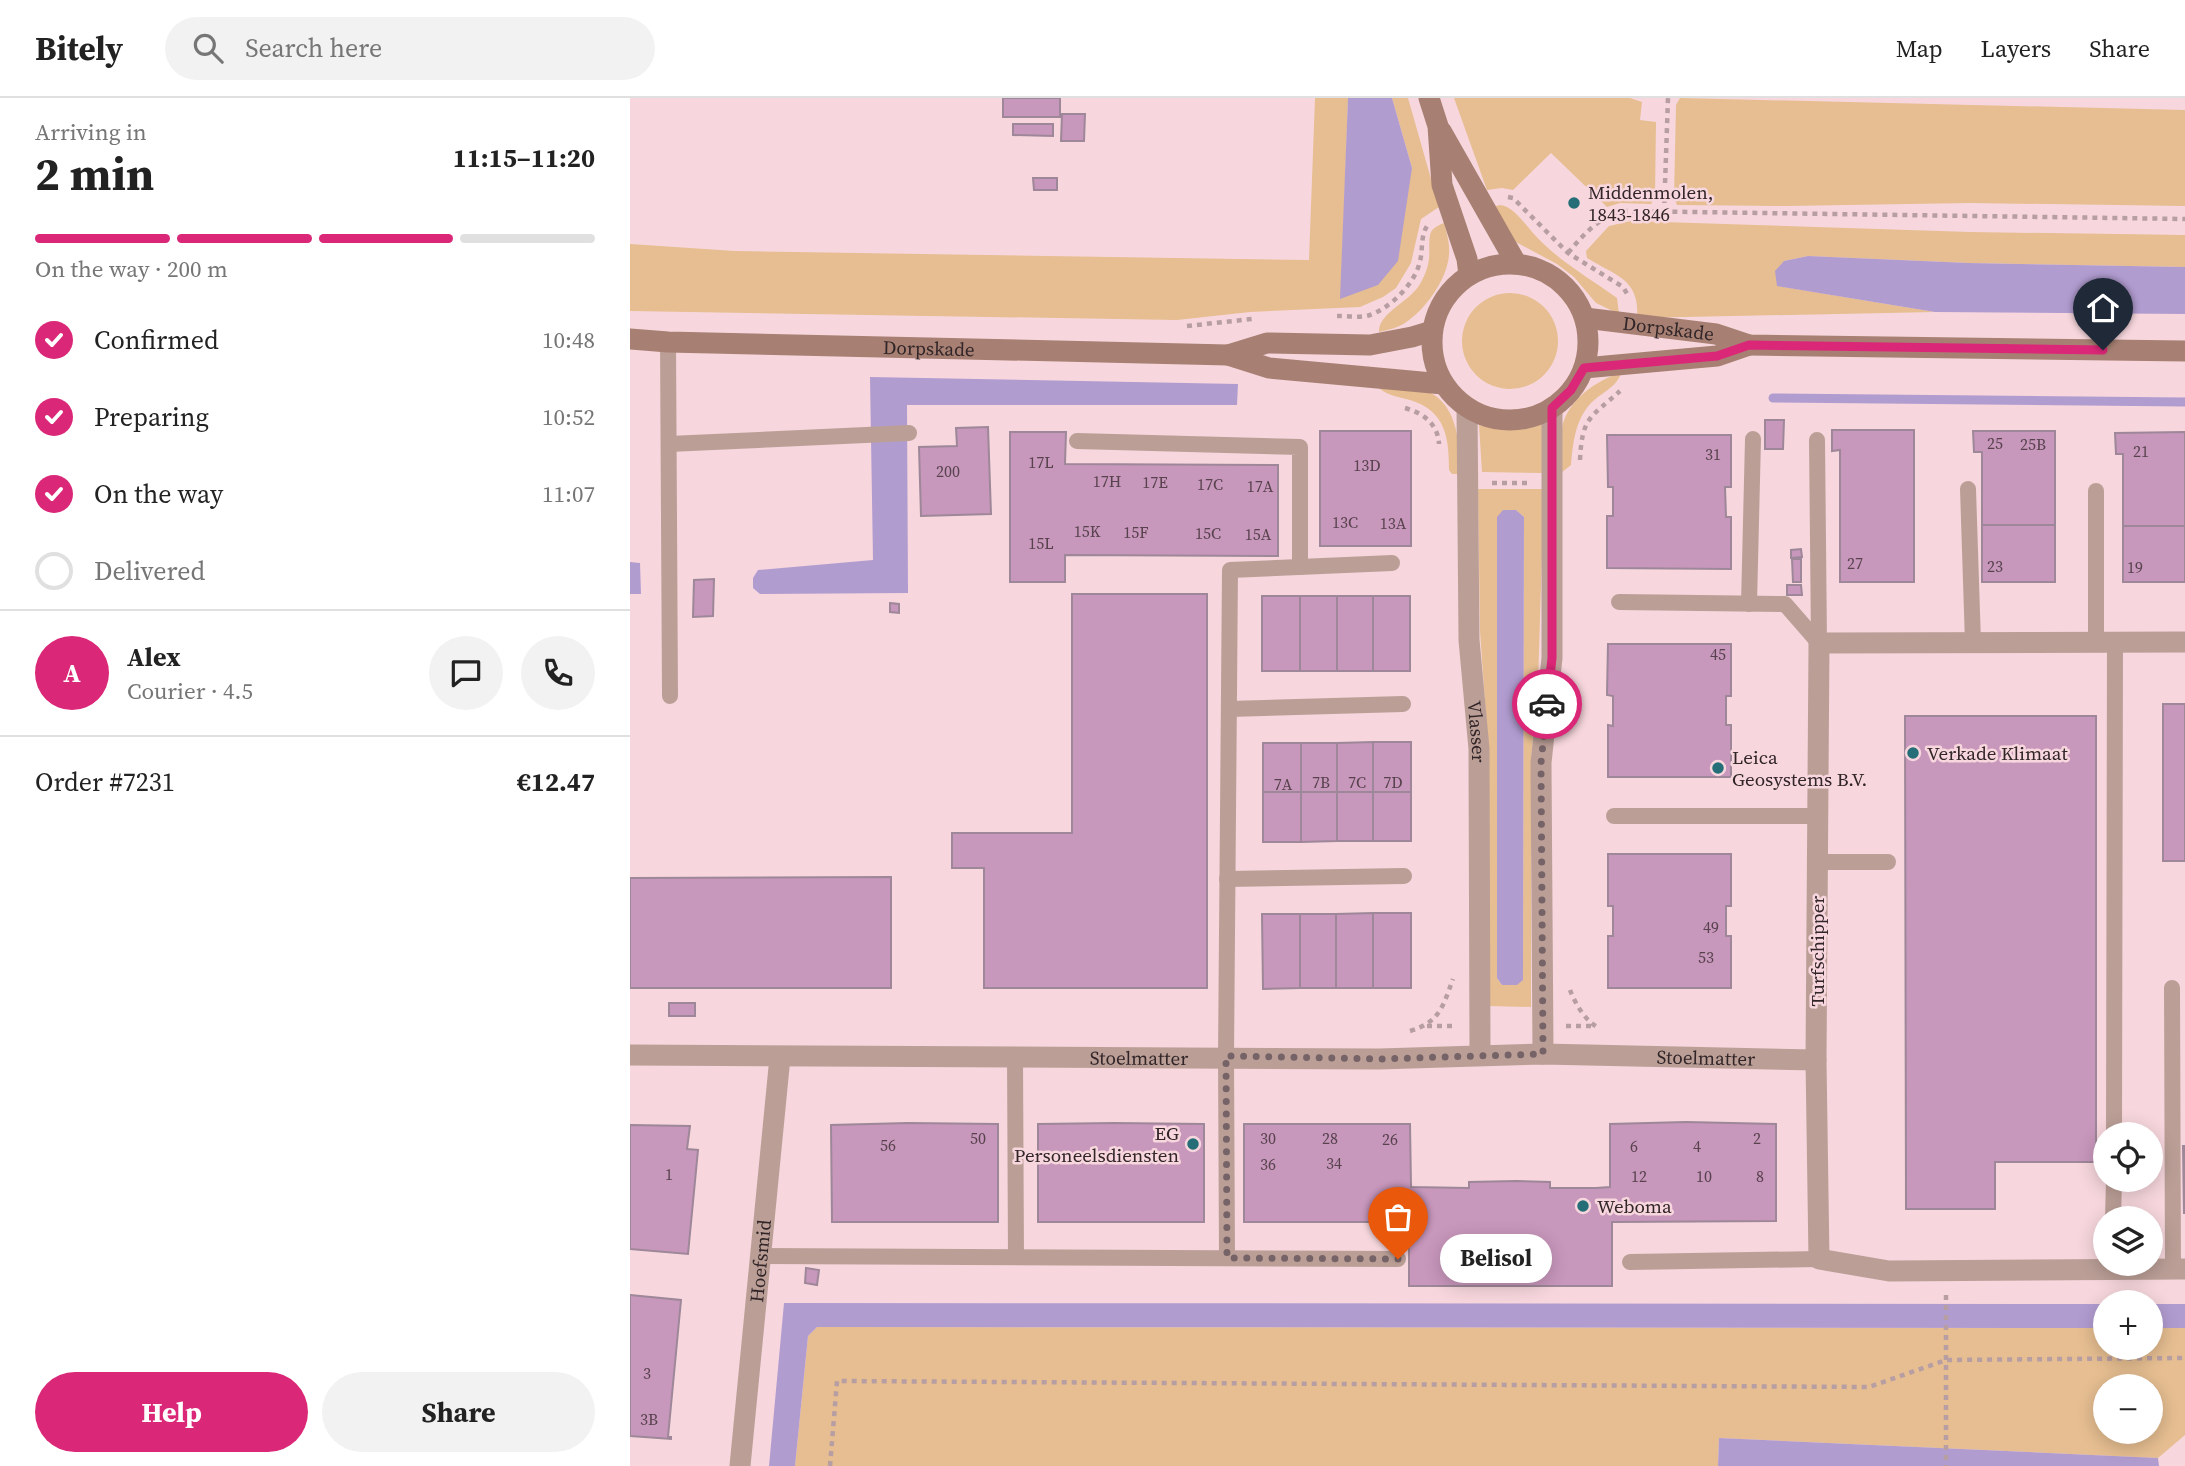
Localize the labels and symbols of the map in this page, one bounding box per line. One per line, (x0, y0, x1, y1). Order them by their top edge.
place label: Middenmolen, 1843-1846 (1588, 179, 1713, 227)
marker: Middenmolen, 1843-1846 (1566, 195, 1582, 211)
pin (2073, 278, 2133, 350)
street label: Dorpskade (1621, 310, 1715, 347)
street label: Dorpskade (883, 334, 975, 362)
house number: 25 (1987, 432, 2003, 454)
house number: 25B (2020, 433, 2046, 455)
house number: 21 (2133, 440, 2149, 462)
house number: 31 (1705, 443, 1721, 465)
house number: 17L (1028, 451, 1054, 473)
house number: 13D (1353, 454, 1381, 476)
house number: 200 (936, 460, 960, 482)
house number: 17H (1093, 470, 1121, 492)
house number: 17E (1142, 471, 1168, 493)
house number: 17C (1197, 473, 1223, 495)
house number: 17A (1247, 475, 1274, 497)
house number: 13C (1332, 511, 1358, 533)
house number: 13A (1380, 512, 1407, 534)
house number: 15K (1074, 520, 1101, 542)
house number: 15F (1123, 521, 1149, 543)
house number: 15C (1195, 522, 1221, 544)
house number: 15A (1245, 523, 1272, 545)
house number: 15L (1028, 532, 1054, 554)
house number: 27 (1847, 552, 1863, 574)
house number: 23 (1987, 555, 2003, 577)
house number: 19 (2127, 556, 2143, 578)
house number: 45 (1710, 643, 1726, 665)
courier (1512, 669, 1582, 739)
street label: Vlasser (1462, 699, 1492, 763)
place label: Verkade Klimaat (1927, 740, 2068, 766)
place label: Leica Geosystems B.V. (1732, 744, 1867, 792)
marker: Verkade Klimaat (1905, 745, 1921, 761)
marker: Leica Geosystems B.V. (1710, 760, 1726, 776)
house number: 7B (1312, 771, 1330, 793)
house number: 7C (1348, 771, 1366, 793)
house number: 7D (1383, 771, 1403, 793)
house number: 7A (1274, 773, 1293, 795)
street label: Turfschipper (1804, 896, 1830, 1006)
house number: 49 (1703, 916, 1719, 938)
house number: 53 (1698, 946, 1714, 968)
street label: Stoelmatter (1090, 1044, 1188, 1071)
street label: Stoelmatter (1656, 1044, 1755, 1072)
place label: EG Personeelsdiensten (1014, 1120, 1179, 1168)
house number: 50 (970, 1127, 986, 1149)
house number: 30 (1260, 1127, 1276, 1149)
house number: 28 (1322, 1127, 1338, 1149)
house number: 2 (1753, 1127, 1761, 1149)
house number: 26 (1382, 1128, 1398, 1150)
house number: 56 (880, 1134, 896, 1156)
house number: 6 (1630, 1135, 1638, 1157)
house number: 4 (1693, 1135, 1701, 1157)
marker: EG Personeelsdiensten (1185, 1136, 1201, 1152)
house number: 34 (1326, 1152, 1342, 1174)
house number: 36 (1260, 1153, 1276, 1175)
house number: 1 (665, 1163, 673, 1185)
house number: 12 (1631, 1165, 1647, 1187)
house number: 10 (1696, 1165, 1712, 1187)
house number: 8 (1756, 1165, 1764, 1187)
pin (1368, 1187, 1428, 1259)
place label: Weboma (1597, 1193, 1672, 1219)
marker: Weboma (1575, 1198, 1591, 1214)
street label: Hoefsmid (743, 1218, 777, 1304)
callout: Belisol (1440, 1234, 1552, 1284)
house number: 3 (643, 1362, 651, 1384)
house number: 3B (640, 1408, 658, 1430)

